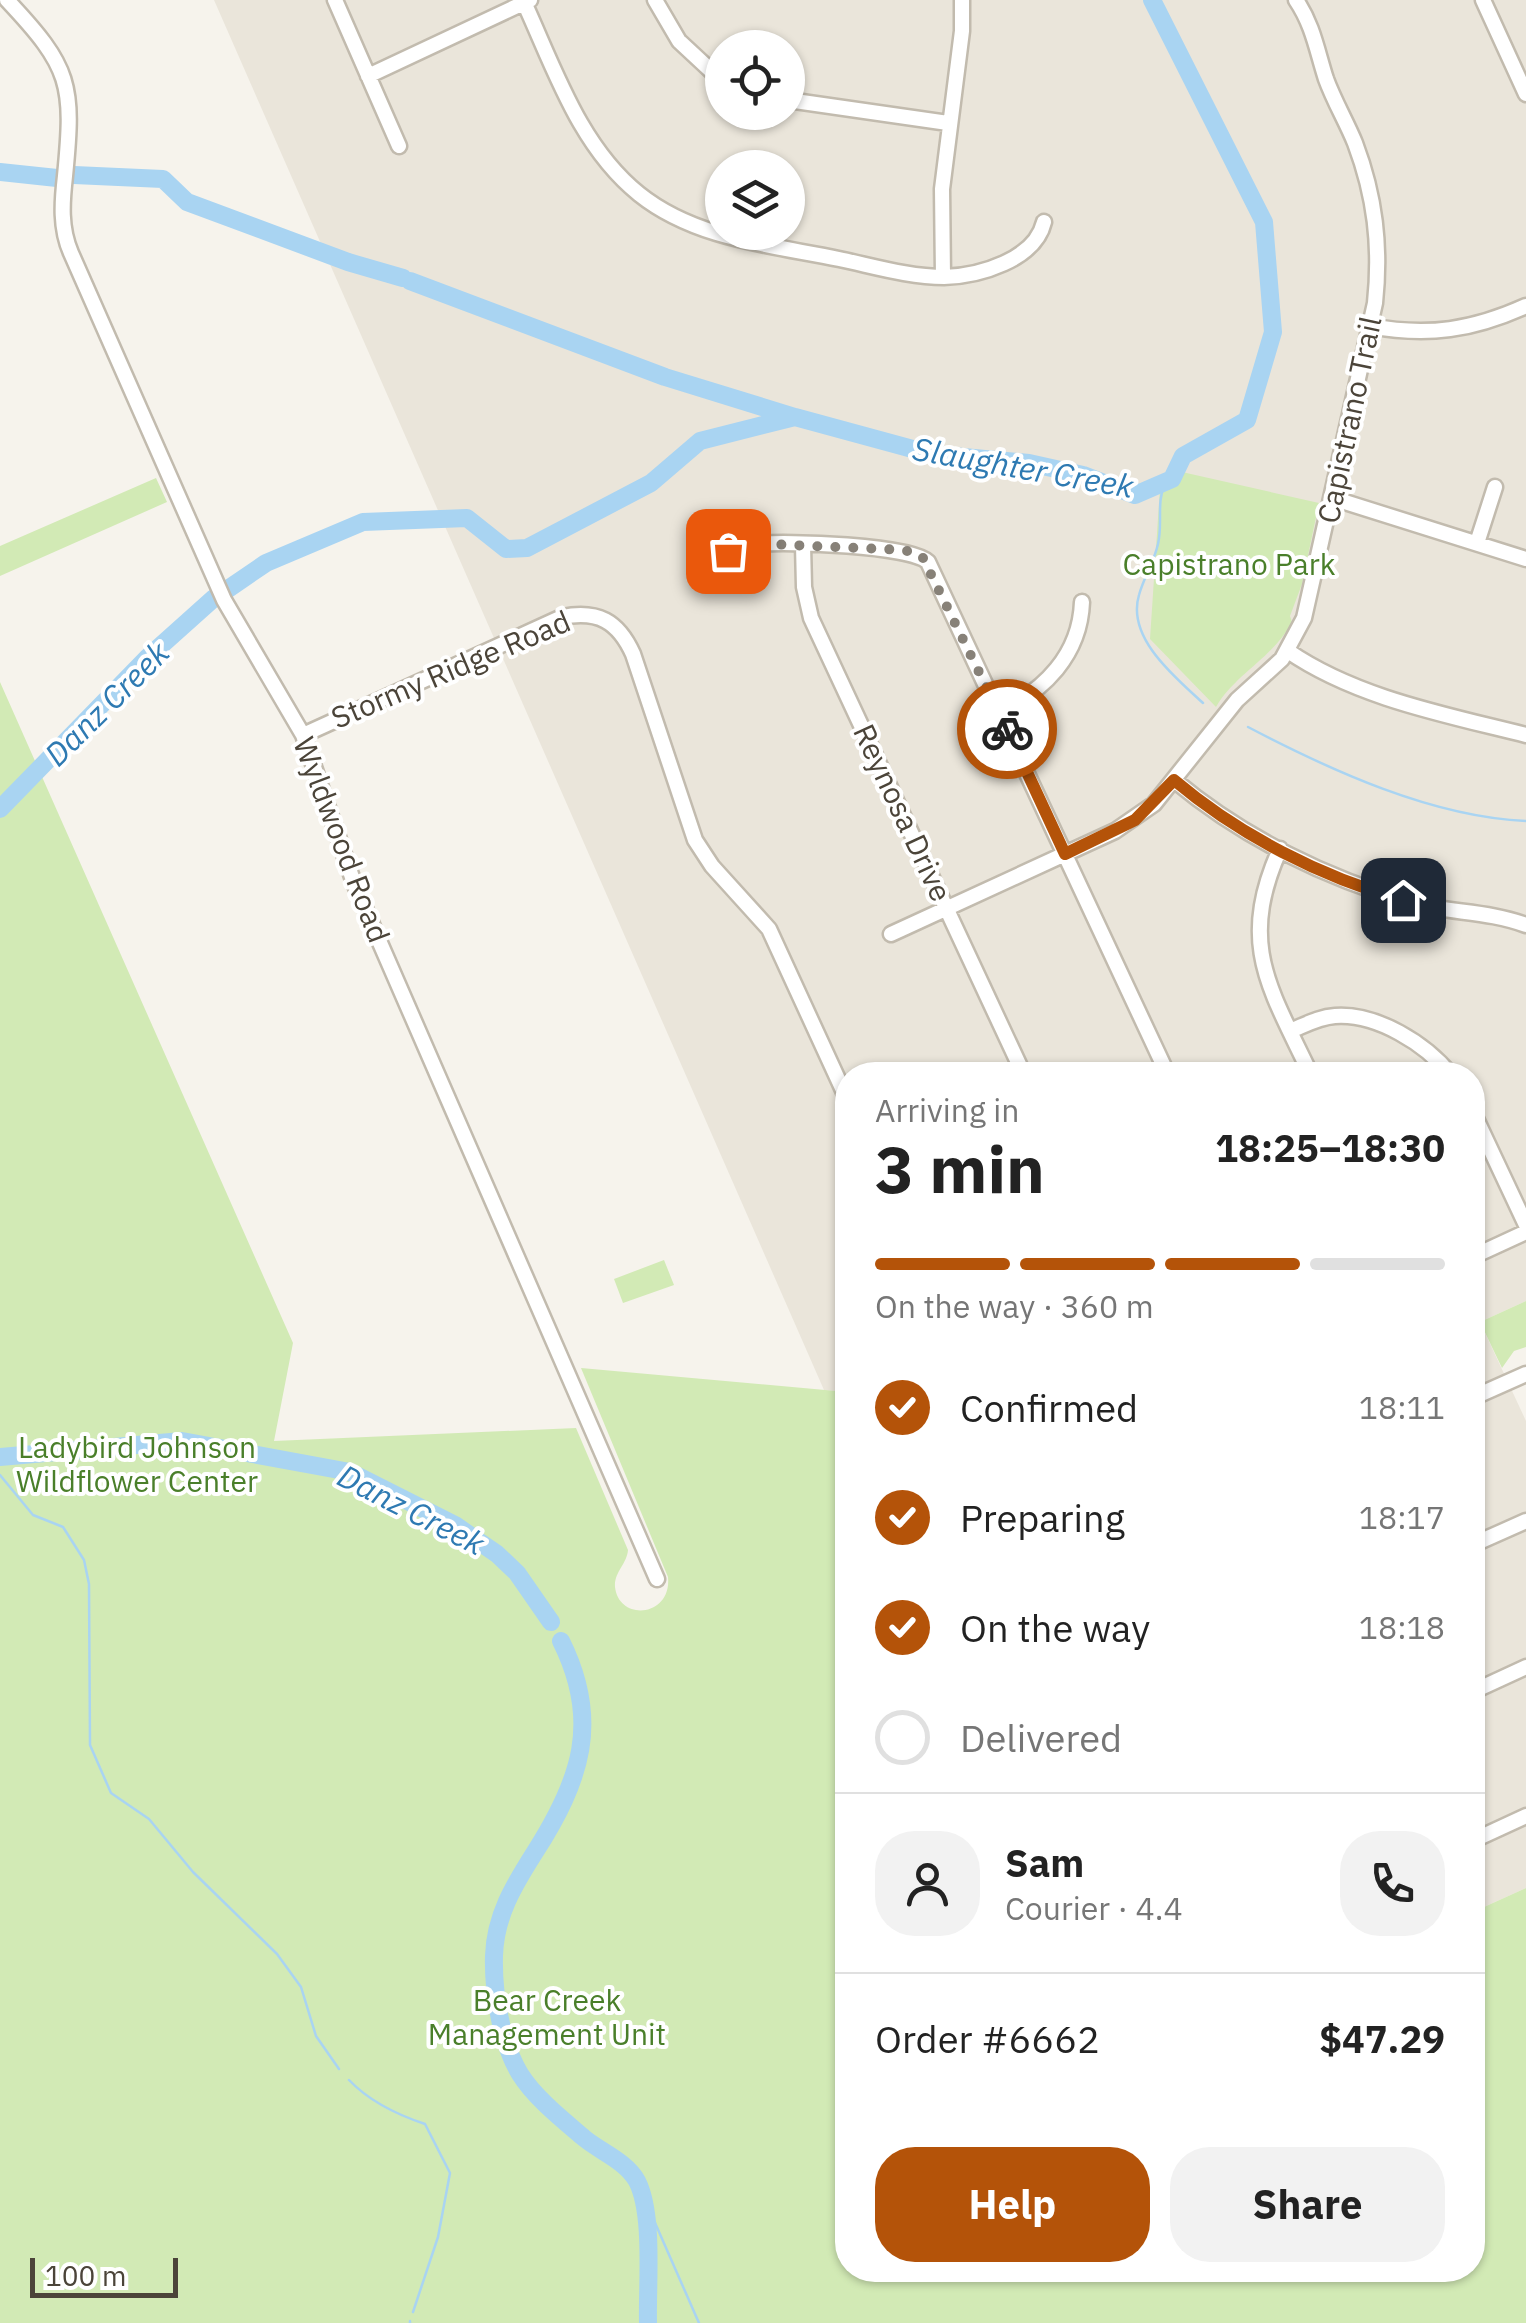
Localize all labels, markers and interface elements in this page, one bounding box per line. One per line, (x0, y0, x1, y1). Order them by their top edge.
map controls (705, 30, 805, 250)
button: locate (705, 30, 805, 130)
button: layers (705, 150, 805, 250)
street label: Capistrano Trail (1308, 313, 1390, 527)
water label: Slaughter Creek (909, 427, 1138, 507)
pin (686, 509, 771, 594)
icon: bag (701, 524, 756, 579)
park label: Capistrano Park (1122, 544, 1336, 583)
street label: Stormy Ridge Road (325, 601, 576, 737)
water label: Danz Creek (35, 631, 179, 775)
courier (957, 679, 1057, 779)
icon: bike (980, 702, 1035, 757)
street label: Reynosa Drive (845, 717, 961, 907)
street label: Wyldwood Road (285, 731, 400, 948)
pin (1361, 858, 1446, 943)
icon: home (1376, 873, 1431, 928)
text: Arriving in (875, 1089, 1020, 1131)
text: 18:25–18:30 (1215, 1123, 1445, 1172)
text: 3 min (875, 1126, 1045, 1211)
text: On the way · 360 m (875, 1285, 1154, 1327)
icon: check (875, 1380, 930, 1435)
text: Confirmed (960, 1383, 1138, 1432)
text: 18:11 (1359, 1386, 1445, 1428)
park label: Ladybird Johnson Wildflower Center (16, 1427, 258, 1500)
water label: Danz Creek (331, 1454, 493, 1565)
icon: check (875, 1490, 930, 1545)
text: Preparing (960, 1493, 1125, 1542)
text: 18:17 (1359, 1496, 1445, 1538)
icon: check (875, 1600, 930, 1655)
text: On the way (960, 1603, 1150, 1652)
text: 18:18 (1359, 1606, 1445, 1648)
text: Delivered (960, 1713, 1122, 1762)
button: person (875, 1831, 980, 1936)
button: phone (1340, 1831, 1445, 1936)
text: Sam (1005, 1838, 1084, 1887)
text: Courier · 4.4 (1005, 1887, 1183, 1929)
park label: Bear Creek Management Unit (428, 1980, 666, 2053)
text: Order #6662 (875, 2014, 1100, 2063)
text: $47.29 (1319, 2014, 1445, 2063)
button: Help (875, 2147, 1150, 2262)
button: Share (1170, 2147, 1445, 2262)
scale bar (30, 2253, 178, 2298)
text: 100 m (45, 2257, 126, 2294)

